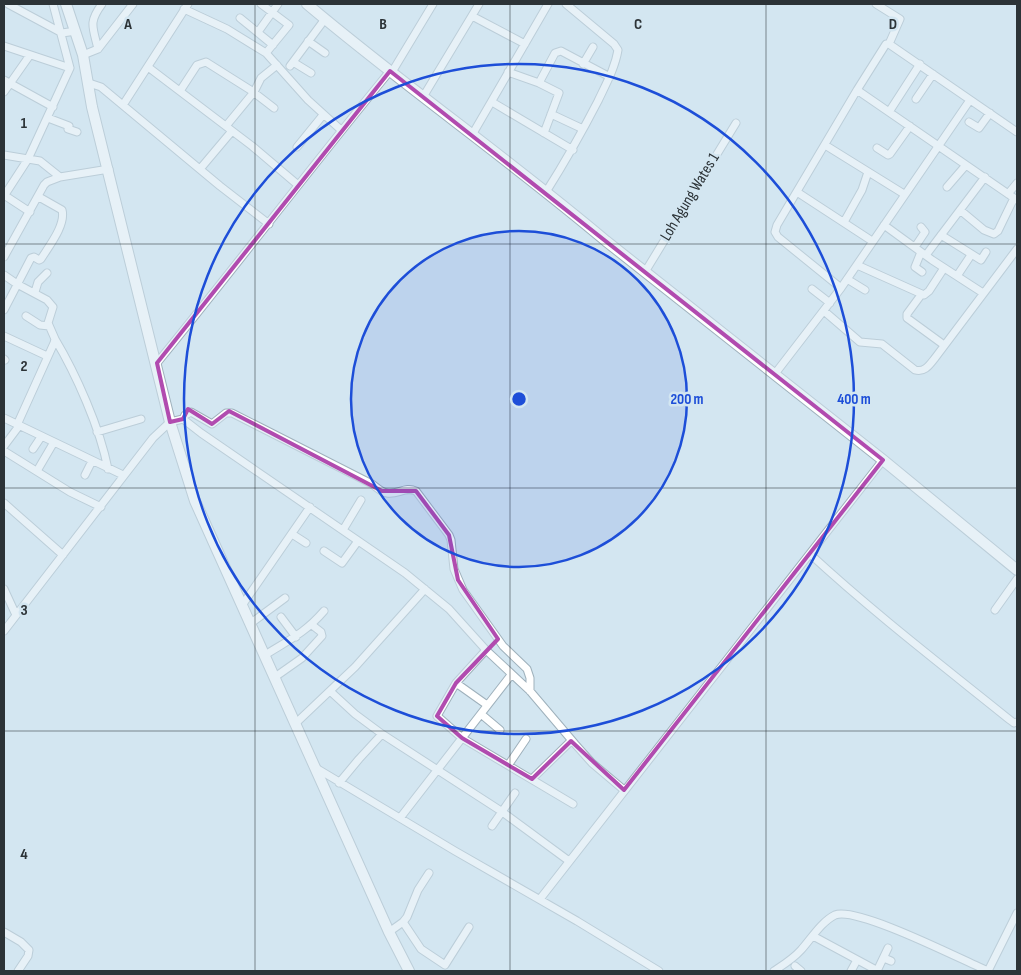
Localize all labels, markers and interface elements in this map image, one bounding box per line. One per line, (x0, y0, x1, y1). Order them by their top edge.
text: A (123, 15, 132, 34)
text: B (379, 15, 387, 34)
text: C (634, 15, 642, 34)
text: D (889, 15, 897, 34)
text: 1 (21, 114, 28, 133)
street label: Loh Agung Wates 1 (656, 149, 724, 244)
text: 2 (20, 357, 28, 376)
centre of rings (510, 390, 528, 408)
text: 200 m (670, 390, 704, 409)
text: 400 m (837, 390, 871, 409)
text: 3 (20, 601, 28, 620)
text: 4 (20, 845, 28, 864)

